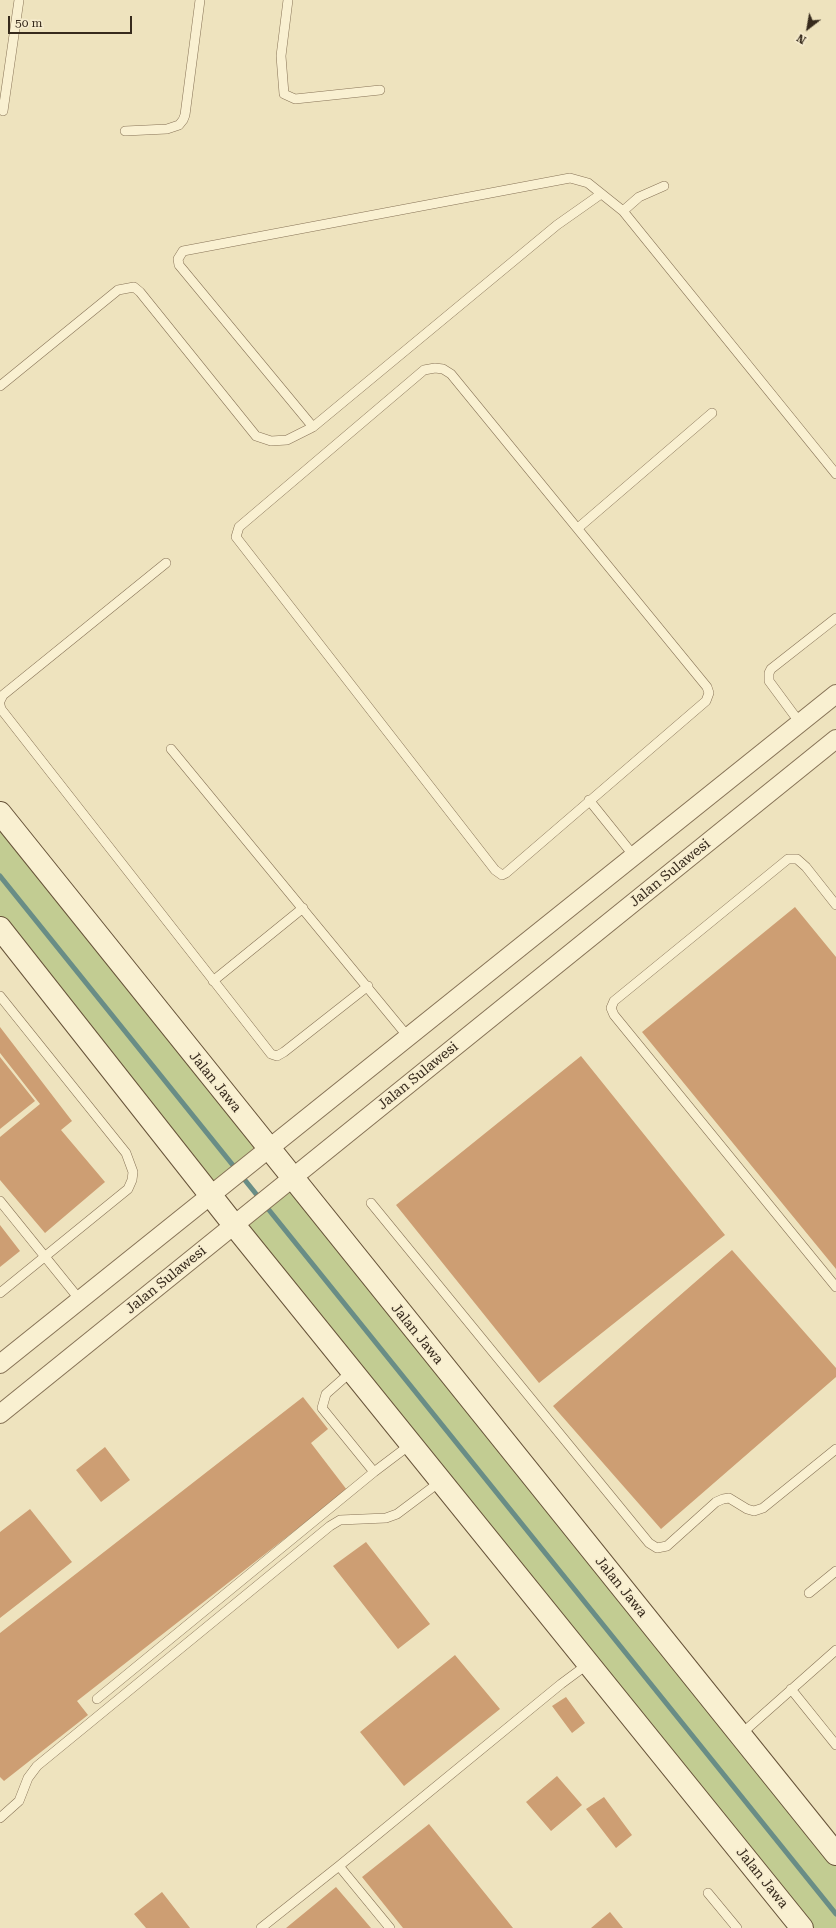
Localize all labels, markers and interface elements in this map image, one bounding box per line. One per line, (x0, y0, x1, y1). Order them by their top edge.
scale bar (10, 8, 134, 34)
north arrow (788, 8, 828, 48)
text: 50 m (15, 16, 42, 30)
text: N (795, 31, 809, 46)
street label: Jalan Sulawesi (626, 835, 714, 911)
street label: Jalan Sulawesi (374, 1038, 462, 1114)
street label: Jalan Jawa (185, 1048, 245, 1116)
street label: Jalan Sulawesi (122, 1242, 210, 1318)
street label: Jalan Jawa (387, 1300, 447, 1368)
street label: Jalan Jawa (591, 1553, 651, 1621)
street label: Jalan Jawa (732, 1844, 792, 1912)

